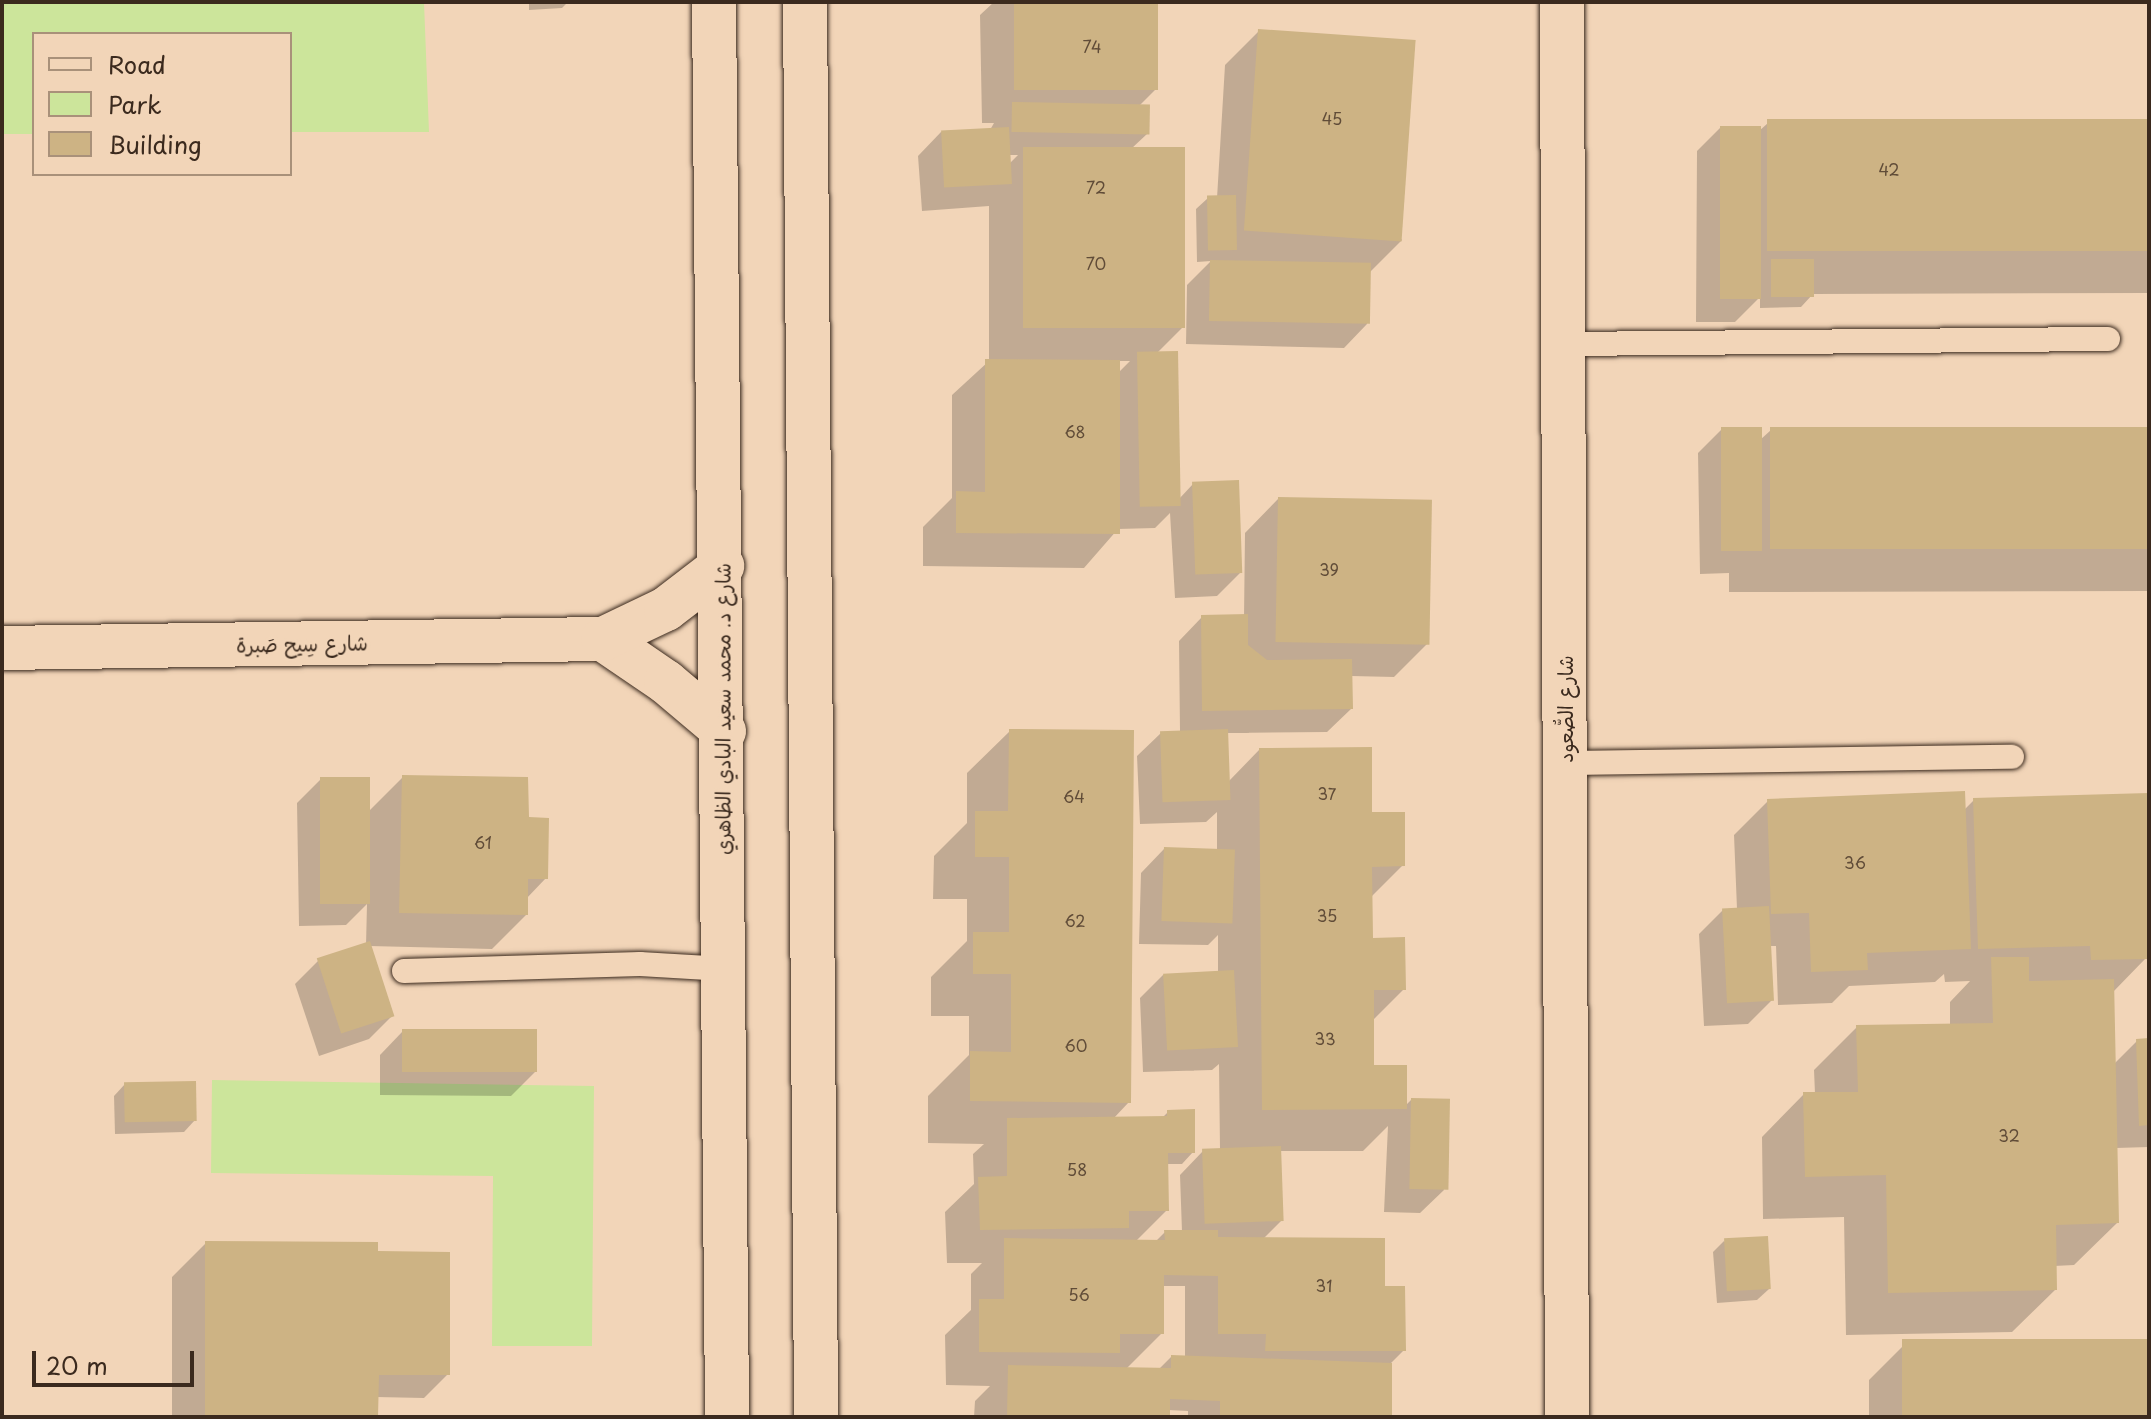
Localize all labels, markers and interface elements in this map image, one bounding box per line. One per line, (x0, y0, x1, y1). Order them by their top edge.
legend (32, 32, 292, 176)
house number: 74 (1083, 36, 1101, 56)
text: Road (108, 46, 166, 82)
text: Park (108, 86, 162, 122)
house number: 45 (1322, 108, 1342, 128)
text: Building (108, 126, 202, 162)
house number: 42 (1878, 159, 1900, 179)
house number: 72 (1086, 177, 1106, 197)
house number: 70 (1086, 253, 1106, 273)
house number: 68 (1064, 421, 1086, 441)
house number: 39 (1319, 559, 1339, 579)
street label: شارع د. محمد سعيد البادي الظاهري (711, 563, 735, 855)
street label: شارع سِيح صَبرة (236, 631, 368, 657)
street label: شارع الصُّعود (1553, 655, 1577, 763)
house number: 37 (1318, 783, 1336, 803)
house number: 64 (1063, 786, 1085, 806)
house number: 61 (474, 832, 492, 852)
house number: 36 (1844, 852, 1866, 872)
house number: 35 (1317, 905, 1337, 925)
house number: 62 (1064, 910, 1086, 930)
house number: 33 (1314, 1028, 1336, 1048)
house number: 60 (1065, 1035, 1087, 1055)
house number: 32 (1998, 1125, 2020, 1145)
house number: 58 (1067, 1159, 1087, 1179)
house number: 31 (1316, 1275, 1332, 1295)
house number: 56 (1068, 1284, 1090, 1304)
scale bar (36, 1335, 198, 1385)
text: 20 m (46, 1347, 108, 1383)

